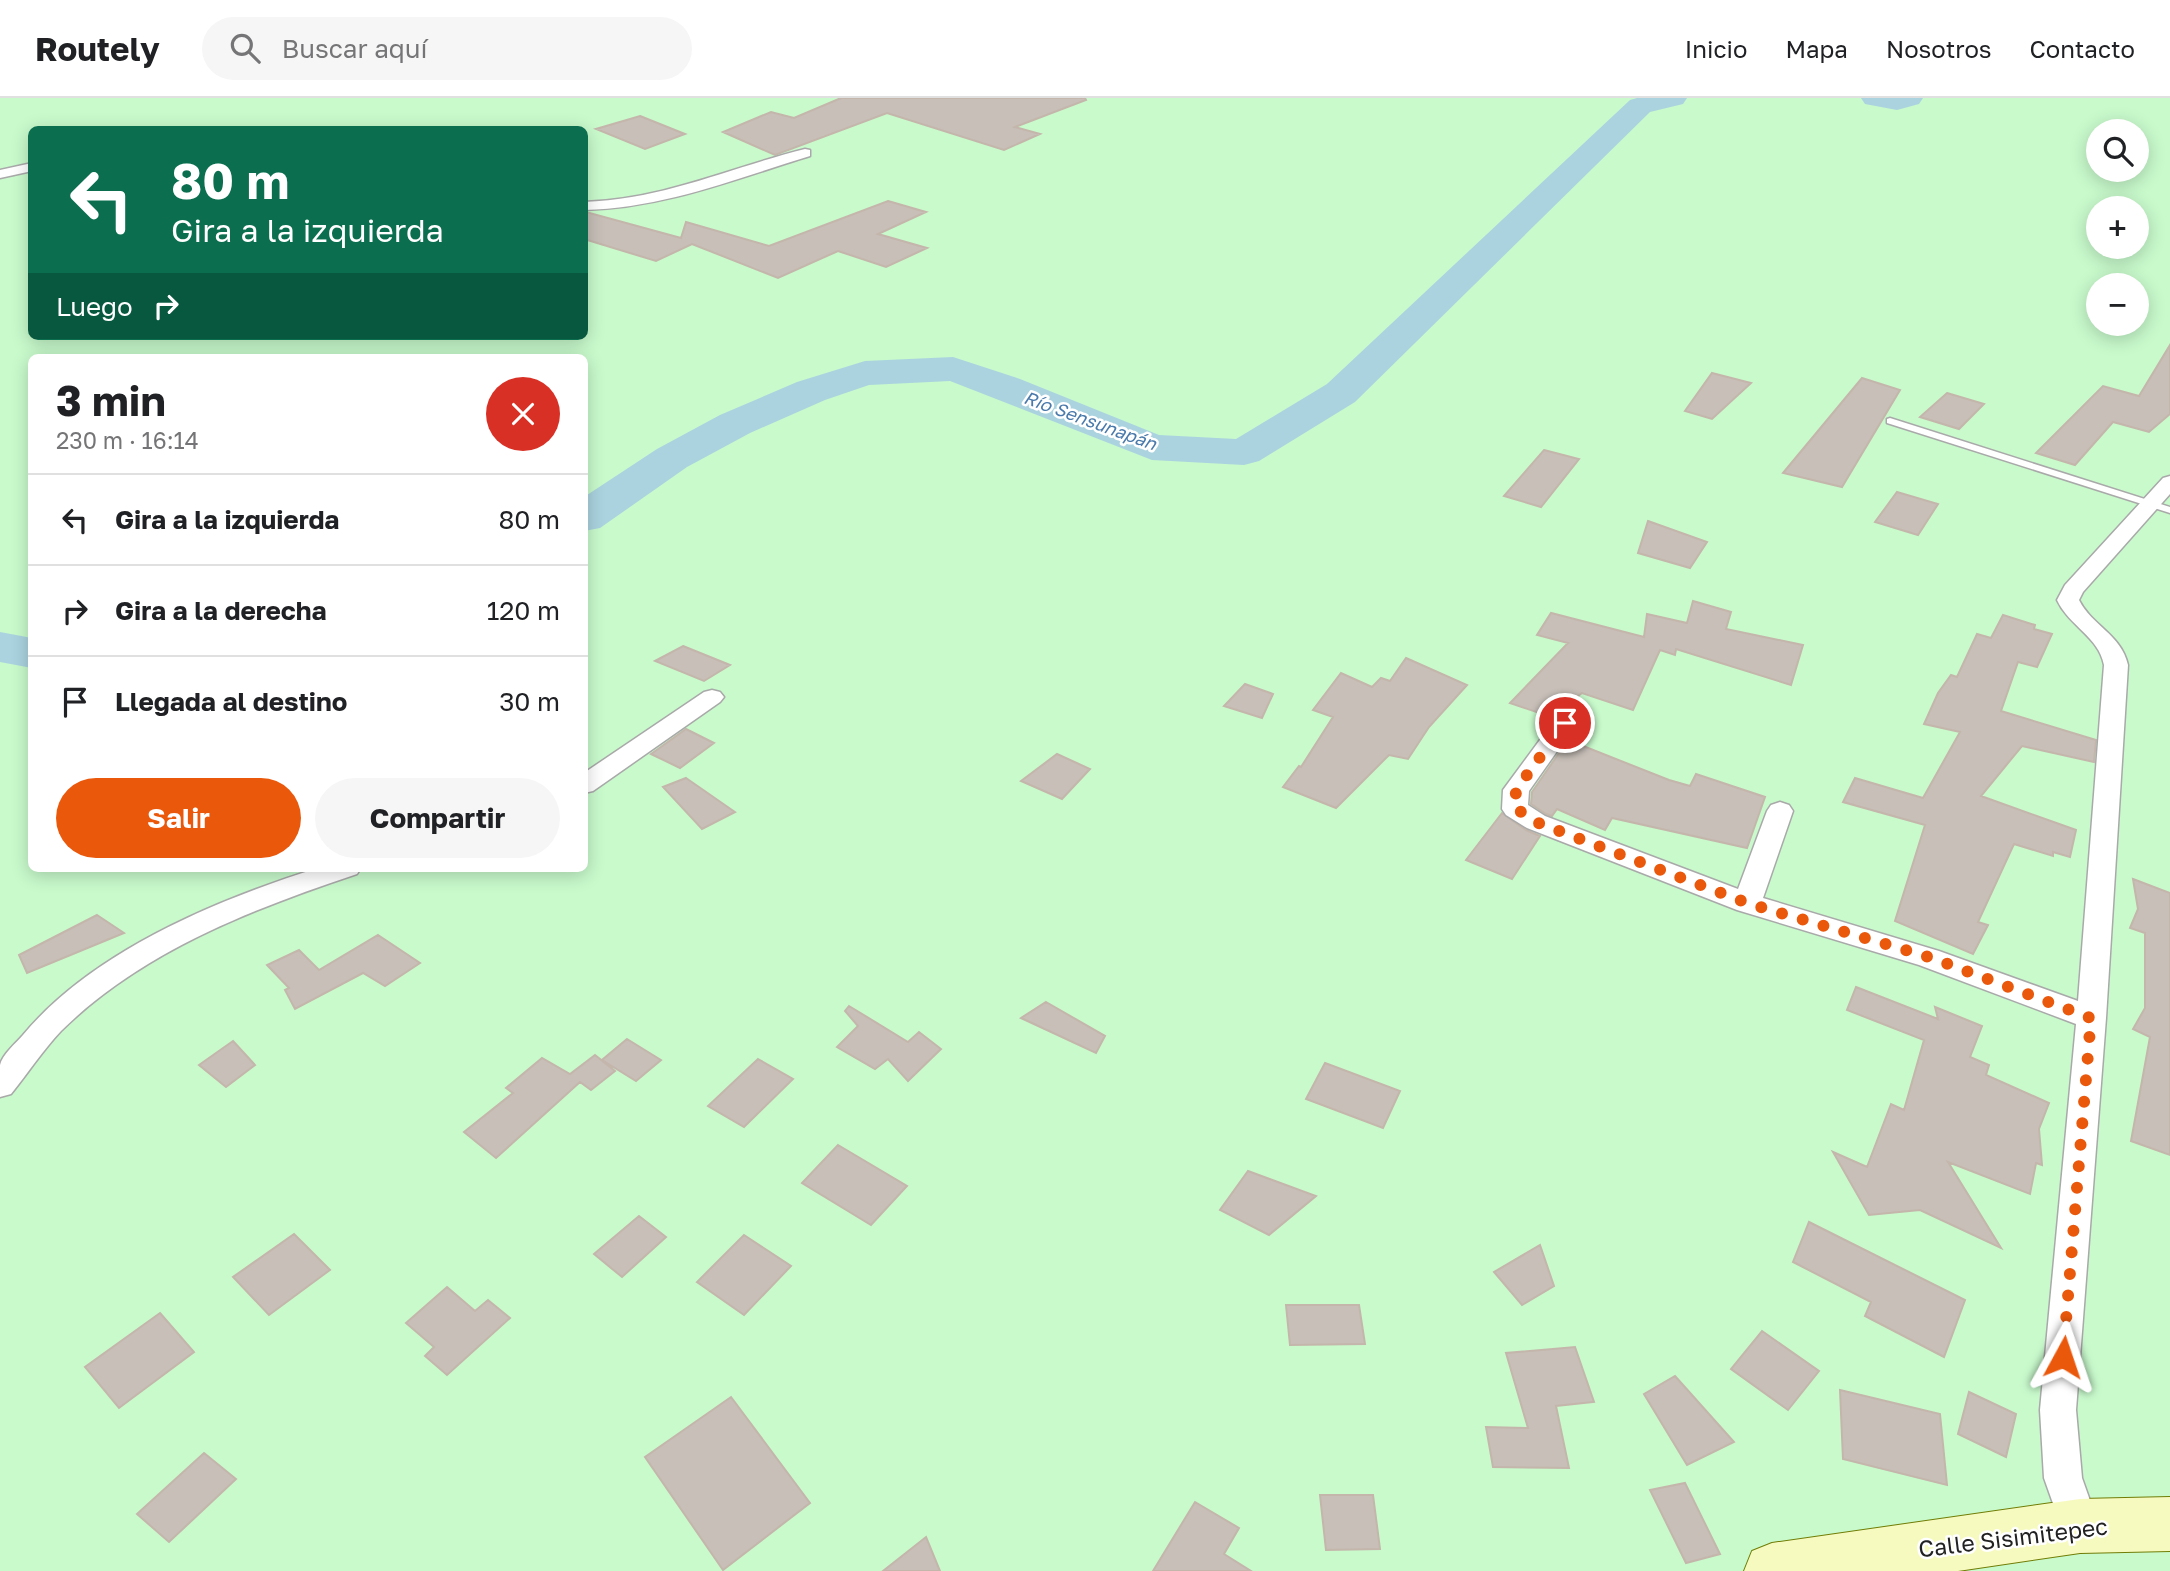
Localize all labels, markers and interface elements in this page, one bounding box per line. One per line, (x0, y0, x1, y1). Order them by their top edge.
search box (202, 17, 692, 80)
text: Routely (35, 29, 160, 68)
icon: search (226, 29, 264, 67)
text: Buscar aquí (282, 33, 428, 64)
text: Inicio (1685, 34, 1747, 63)
text: Mapa (1785, 34, 1848, 63)
text: Nosotros (1886, 34, 1992, 63)
text: Contacto (2030, 34, 2135, 63)
map controls (2086, 119, 2149, 336)
button: search (2086, 119, 2149, 182)
text: 80 m (171, 151, 289, 210)
icon: left (56, 154, 147, 245)
button: + (2086, 196, 2149, 259)
text: Gira a la izquierda (171, 211, 444, 249)
button: − (2086, 273, 2149, 336)
icon: right (147, 287, 185, 325)
text: Luego (56, 291, 133, 322)
text: 3 min (56, 375, 166, 425)
button: close (486, 377, 560, 451)
water label: Río Sensunapán (1021, 386, 1160, 455)
text: 230 m · 16:14 (56, 426, 199, 454)
icon: left (56, 501, 94, 539)
text: Gira a la izquierda (115, 504, 339, 535)
text: 80 m (499, 504, 560, 535)
icon: right (56, 592, 94, 630)
text: Gira a la derecha (115, 595, 327, 626)
text: 120 m (487, 595, 560, 626)
icon: arrive (56, 683, 94, 721)
text: Llegada al destino (115, 686, 347, 717)
text: 30 m (499, 686, 560, 717)
pin (1535, 693, 1595, 753)
icon: arrive (1546, 704, 1584, 742)
button: Salir (56, 778, 301, 858)
button: Compartir (315, 778, 560, 858)
position arrow (2026, 1320, 2100, 1394)
street label: Calle Sisimitepec (1917, 1512, 2109, 1563)

